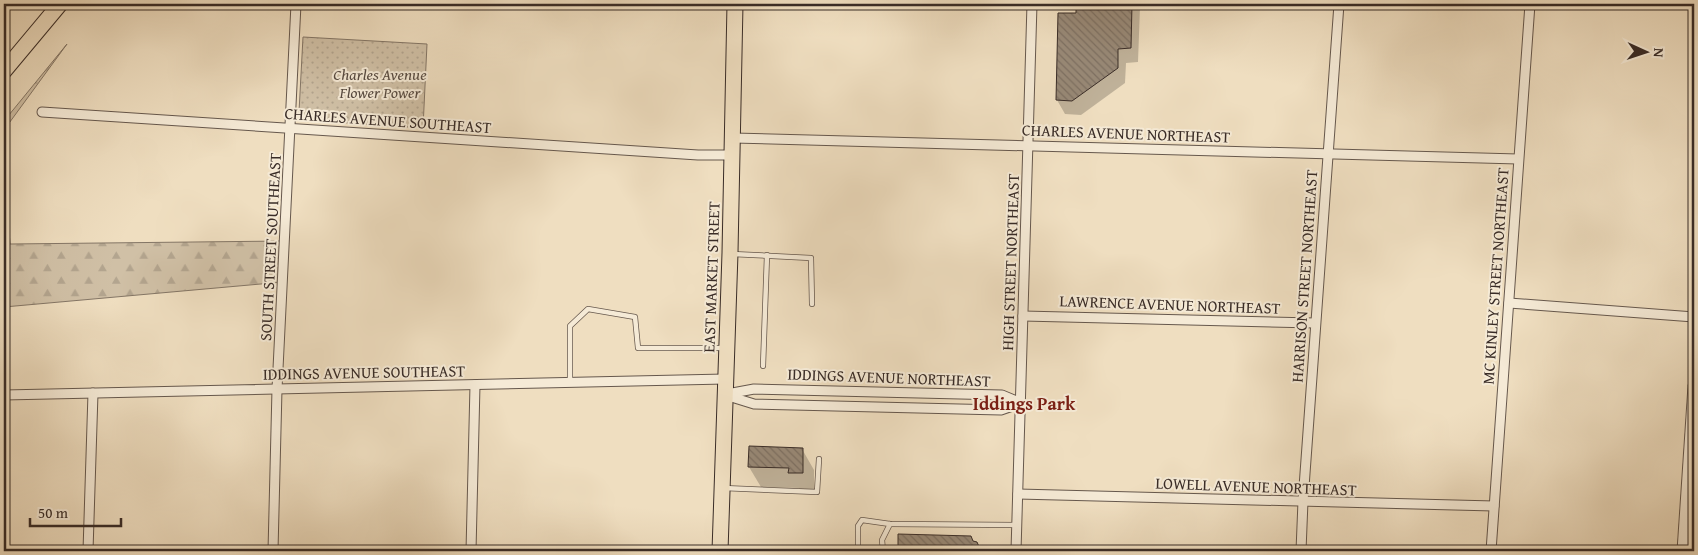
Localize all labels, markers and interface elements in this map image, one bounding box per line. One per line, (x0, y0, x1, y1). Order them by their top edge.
north arrow (1620, 28, 1670, 78)
text: N (1649, 47, 1669, 59)
park label: Charles Avenue Flower Power (333, 62, 427, 104)
street label: CHARLES AVENUE SOUTHEAST (284, 101, 492, 139)
street label: CHARLES AVENUE NORTHEAST (1021, 117, 1231, 149)
street label: SOUTH STREET SOUTHEAST (253, 152, 287, 342)
street label: MC KINLEY STREET NORTHEAST (1475, 167, 1515, 385)
street label: HARRISON STREET NORTHEAST (1285, 169, 1323, 383)
street label: HIGH STREET NORTHEAST (995, 173, 1025, 351)
street label: EAST MARKET STREET (696, 201, 726, 353)
street label: LAWRENCE AVENUE NORTHEAST (1059, 288, 1281, 320)
street label: IDDINGS AVENUE SOUTHEAST (263, 358, 465, 386)
street label: IDDINGS AVENUE NORTHEAST (787, 361, 991, 393)
district label: Iddings Park (973, 390, 1076, 417)
street label: LOWELL AVENUE NORTHEAST (1155, 470, 1357, 502)
scale bar (30, 495, 121, 527)
text: 50 m (38, 502, 69, 523)

